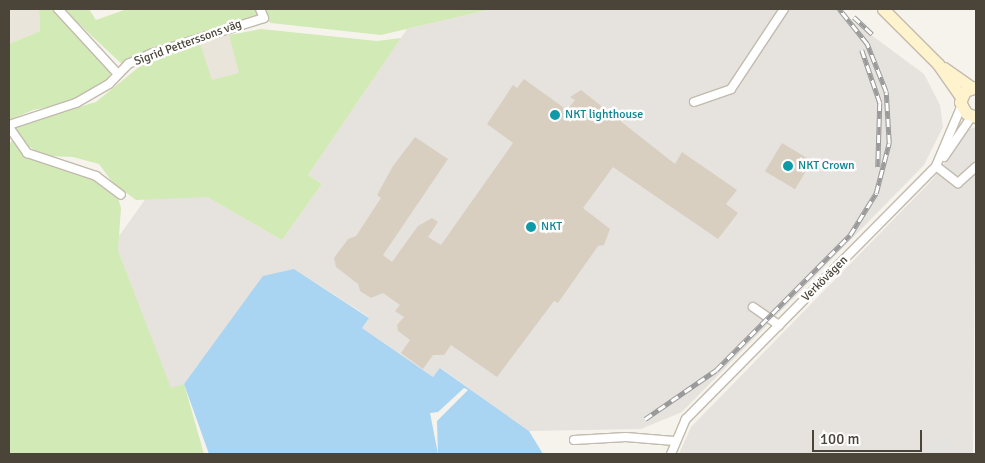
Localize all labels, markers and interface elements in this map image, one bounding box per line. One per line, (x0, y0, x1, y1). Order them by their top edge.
street label: Sigrid Petterssons väg (132, 17, 244, 69)
place label: NKT lighthouse (565, 108, 643, 122)
marker: NKT lighthouse (549, 109, 561, 121)
place label: NKT Crown (798, 159, 855, 173)
marker: NKT Crown (782, 160, 794, 172)
place label: NKT (541, 220, 562, 234)
marker: NKT (525, 221, 537, 233)
street label: Verkövägen (799, 253, 851, 305)
scale bar (815, 420, 925, 452)
text: 100 m (820, 430, 860, 448)

